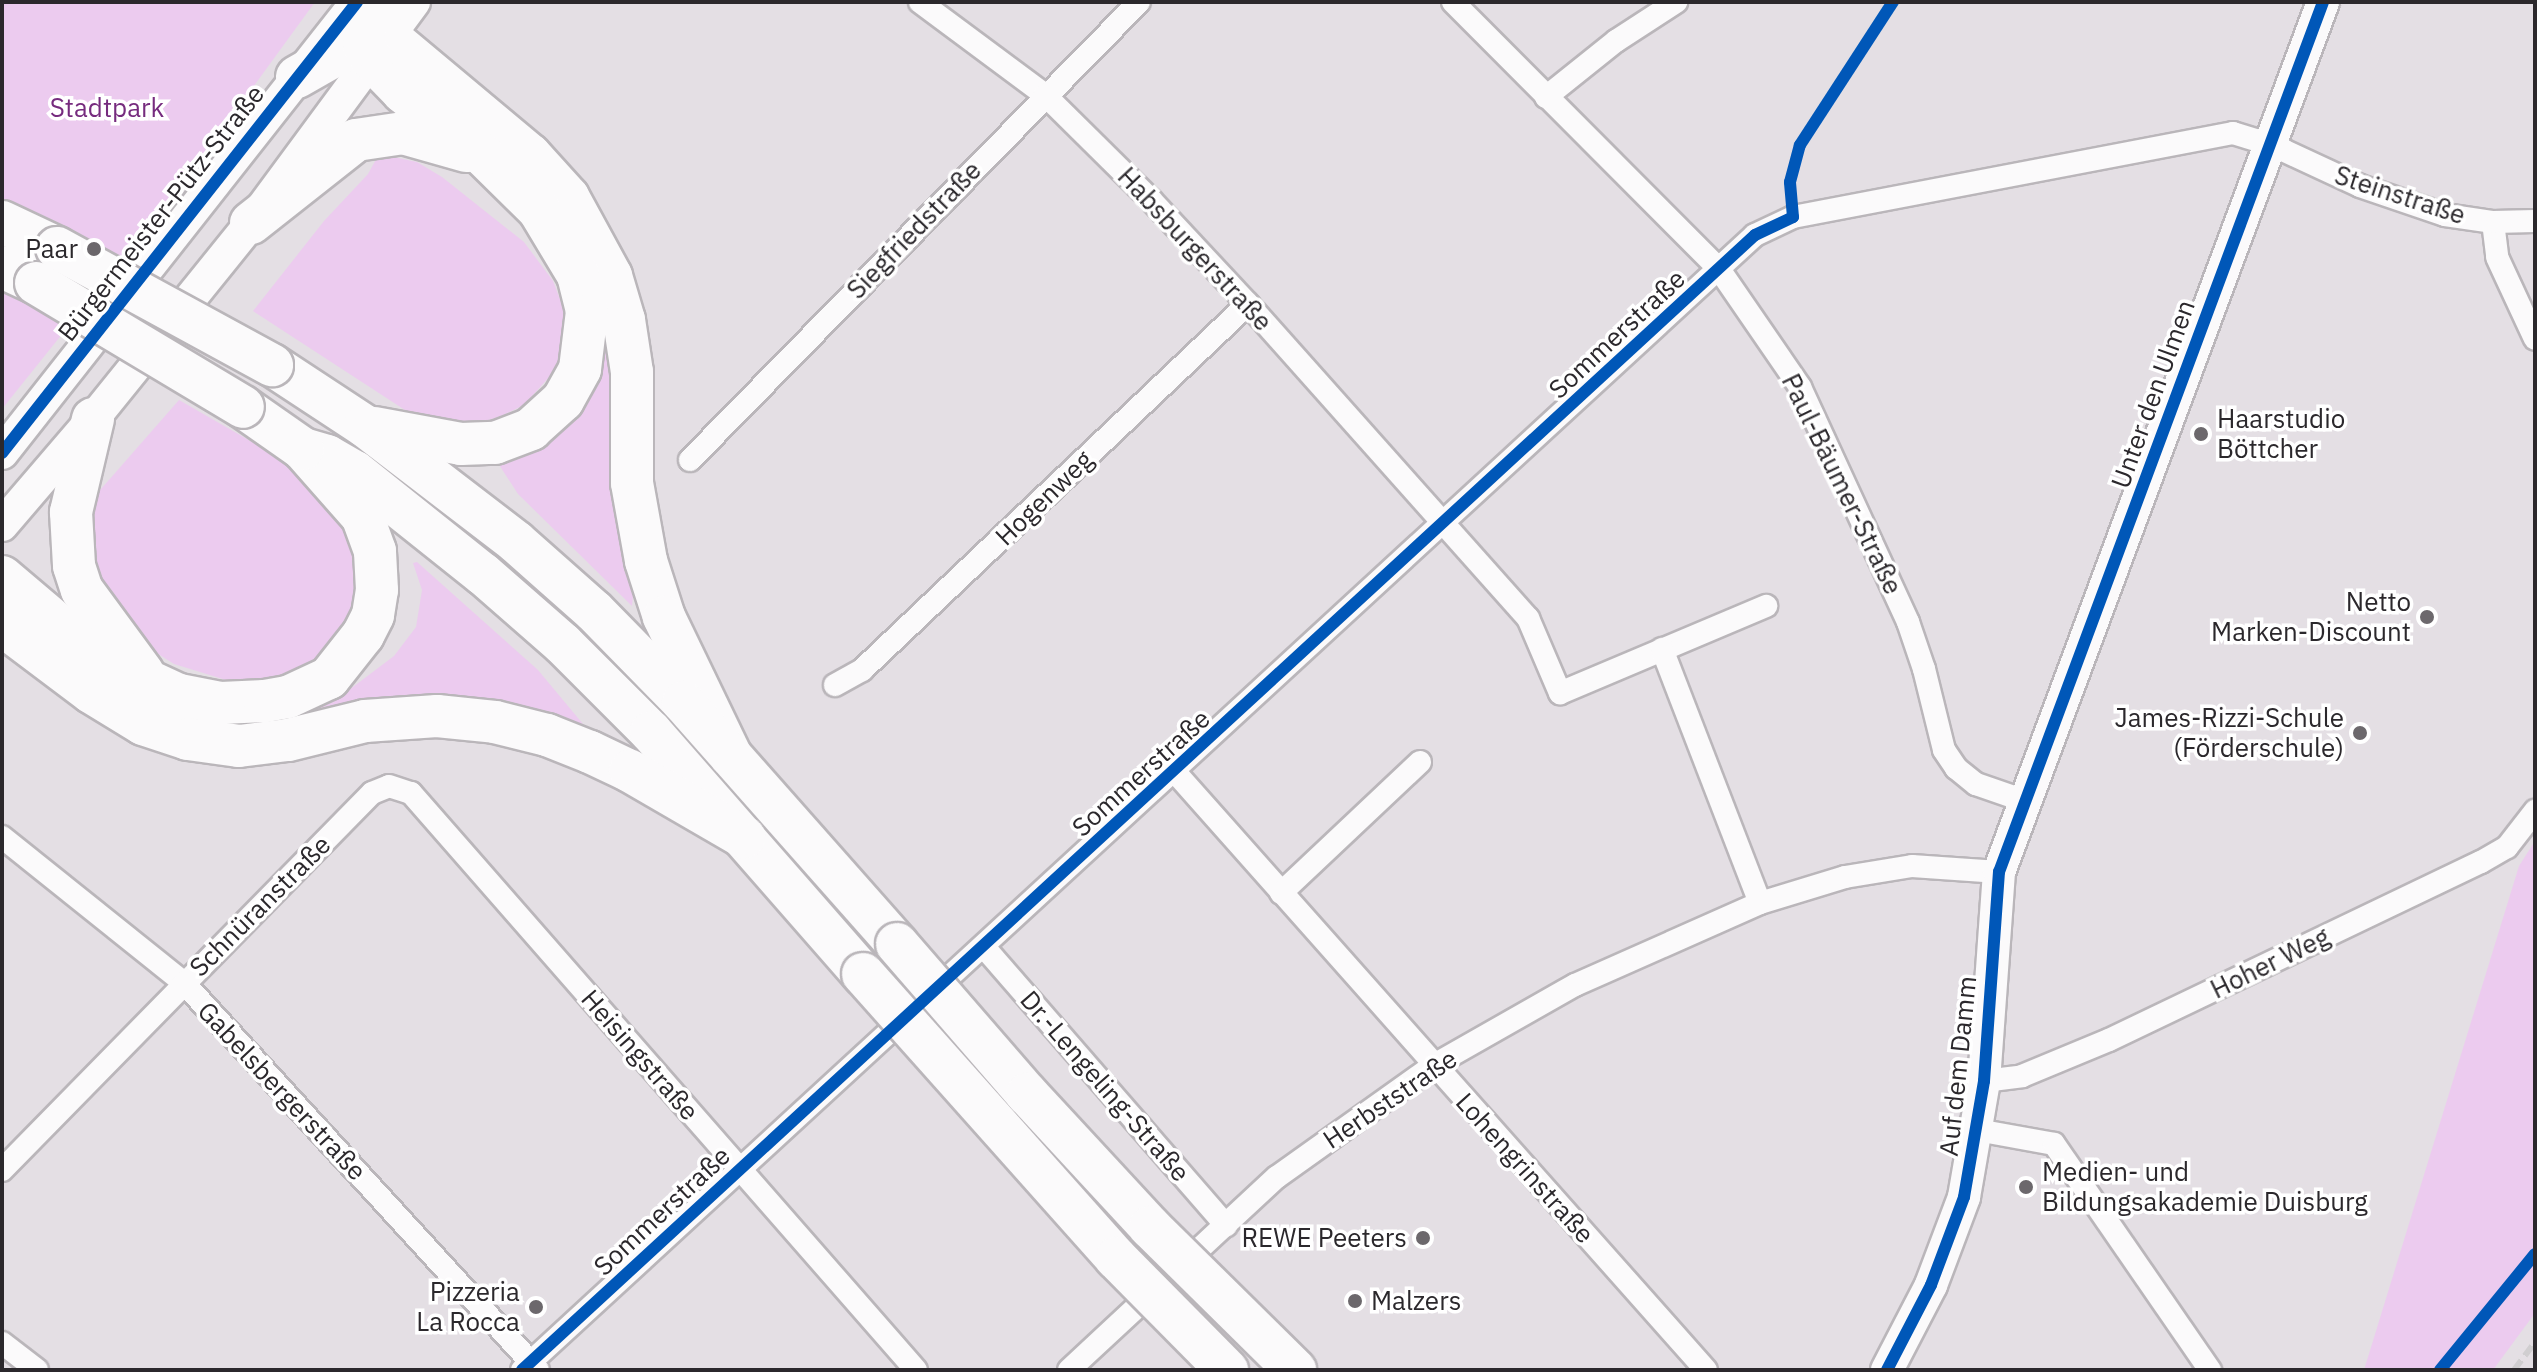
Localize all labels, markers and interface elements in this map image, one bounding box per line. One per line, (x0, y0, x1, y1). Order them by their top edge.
street label: Bürgermeister-Pütz-Straße (51, 79, 271, 347)
park label: Stadtpark (50, 92, 164, 124)
street label: Siegfriedstraße (841, 155, 987, 305)
street label: Steinstraße (2331, 159, 2469, 231)
street label: Habsburgerstraße (1111, 161, 1279, 337)
place label: Paar (25, 233, 78, 265)
marker: Paar (85, 240, 103, 258)
street label: Sommerstraße (1542, 263, 1692, 405)
street label: Unter den Ulmen (2104, 296, 2202, 492)
street label: Paul-Bäumer-Straße (1775, 369, 1909, 599)
place label: Haarstudio Böttcher (2217, 403, 2345, 464)
marker: Haarstudio Böttcher (2192, 425, 2210, 443)
street label: Hogenweg (989, 444, 1099, 552)
place label: Netto Marken-Discount (2211, 586, 2411, 648)
marker: Netto Marken-Discount (2418, 608, 2436, 626)
place label: James-Rizzi-Schule (Förderschule) (2114, 702, 2344, 764)
street label: Sommerstraße (1066, 703, 1216, 843)
marker: James-Rizzi-Schule (Förderschule) (2351, 724, 2369, 742)
street label: Schnüranstraße (183, 829, 337, 983)
street label: Hoher Weg (2205, 921, 2335, 1005)
street label: Auf dem Damm (1933, 974, 1983, 1158)
street label: Heisingstraße (575, 983, 705, 1127)
street label: Dr.-Lengeling-Straße (1014, 984, 1196, 1188)
street label: Gabelsbergerstraße (191, 995, 373, 1187)
street label: Herbststraße (1317, 1043, 1463, 1155)
street label: Lohengrinstraße (1449, 1086, 1601, 1250)
street label: Sommerstraße (587, 1140, 737, 1282)
place label: Medien- und Bildungsakademie Duisburg (2042, 1156, 2368, 1218)
marker: Medien- und Bildungsakademie Duisburg (2017, 1178, 2035, 1196)
place label: REWE Peeters (1241, 1222, 1407, 1254)
marker: REWE Peeters (1414, 1229, 1432, 1247)
place label: Pizzeria La Rocca (416, 1276, 520, 1338)
place label: Malzers (1371, 1285, 1461, 1317)
marker: Malzers (1346, 1292, 1364, 1310)
marker: Pizzeria La Rocca (527, 1298, 545, 1316)

